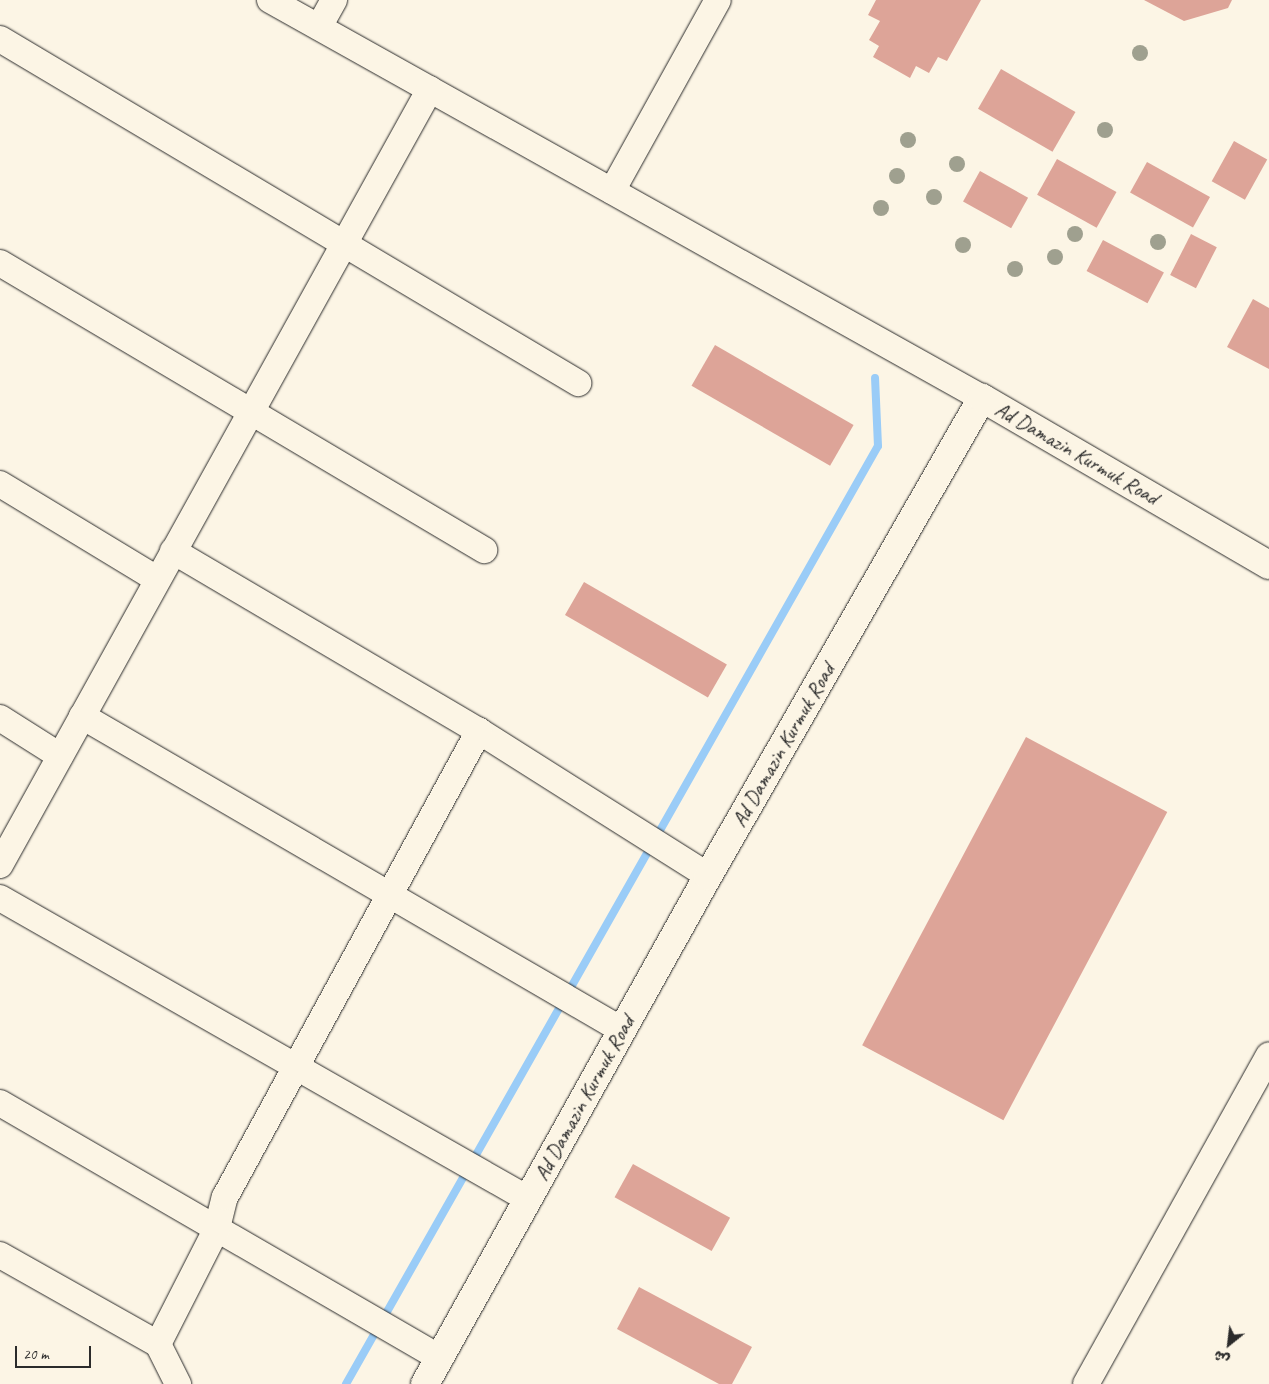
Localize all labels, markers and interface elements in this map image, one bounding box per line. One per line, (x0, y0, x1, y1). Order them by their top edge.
street label: Ad Damazin Kurmuk Road (991, 396, 1163, 510)
street label: Ad Damazin Kurmuk Road (726, 659, 840, 831)
street label: Ad Damazin Kurmuk Road (528, 1012, 640, 1184)
north arrow (1204, 1319, 1254, 1369)
scale bar (18, 1336, 94, 1368)
text: 20 m (23, 1345, 49, 1364)
text: ش (1211, 1346, 1232, 1369)

